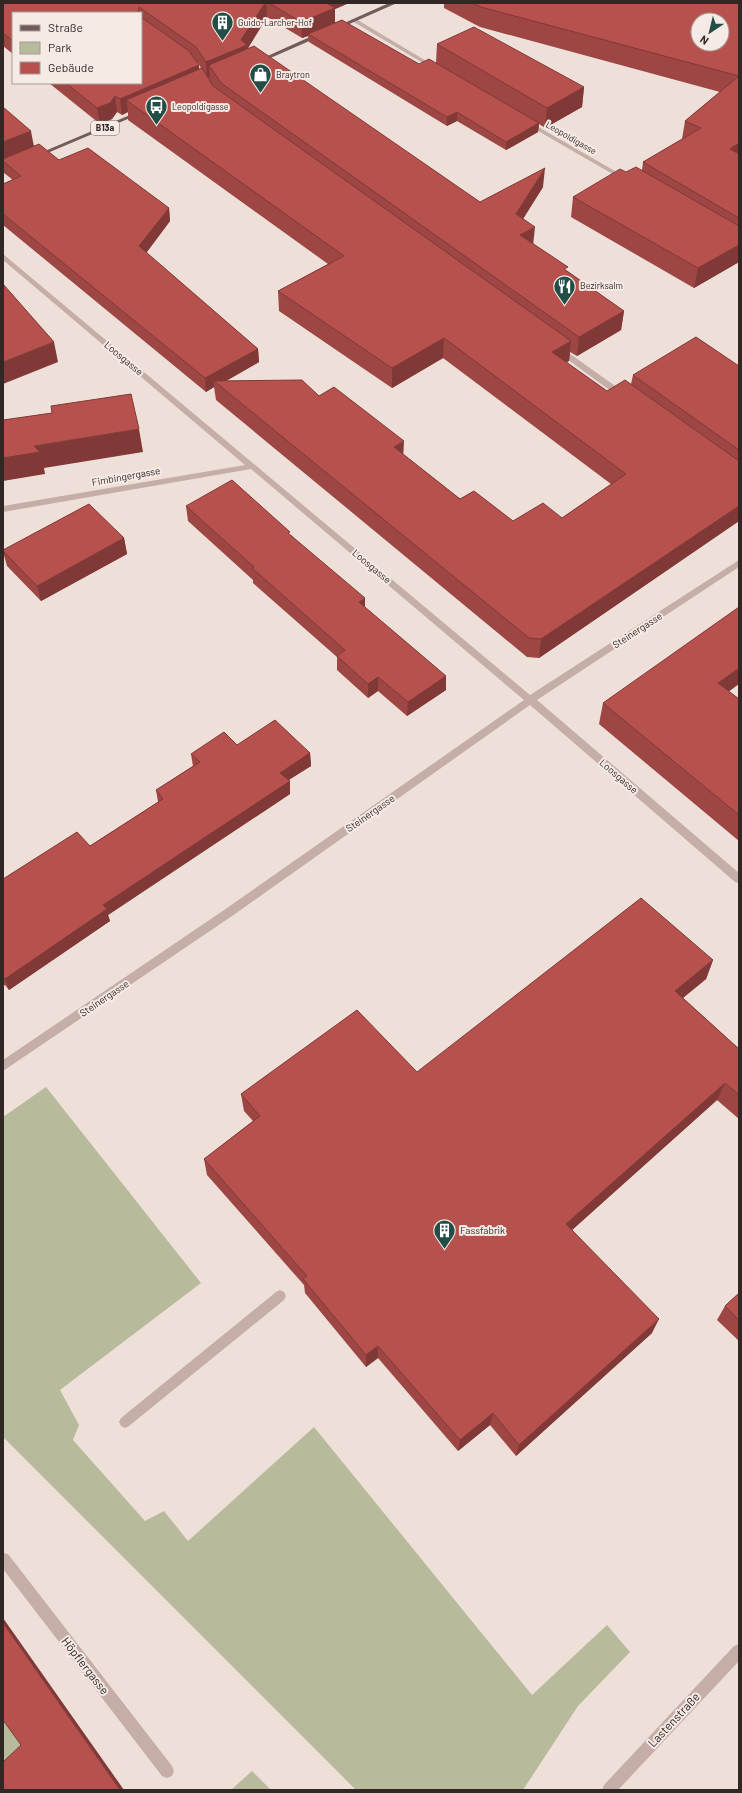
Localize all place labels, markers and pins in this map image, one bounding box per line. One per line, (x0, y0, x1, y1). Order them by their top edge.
building icon: Guido-Larcher-Hof (210, 10, 236, 43)
place label: Guido-Larcher-Hof (238, 17, 312, 28)
shop icon: Braytron (248, 62, 274, 95)
place label: Braytron (276, 69, 310, 80)
bus stop icon: Leopoldigasse (143, 94, 169, 127)
place label: Leopoldigasse (172, 101, 229, 112)
restaurant icon: Bezirksalm (551, 273, 577, 306)
place label: Bezirksalm (580, 280, 623, 291)
building icon: Fassfabrik (431, 1217, 457, 1250)
place label: Fassfabrik (460, 1224, 505, 1236)

